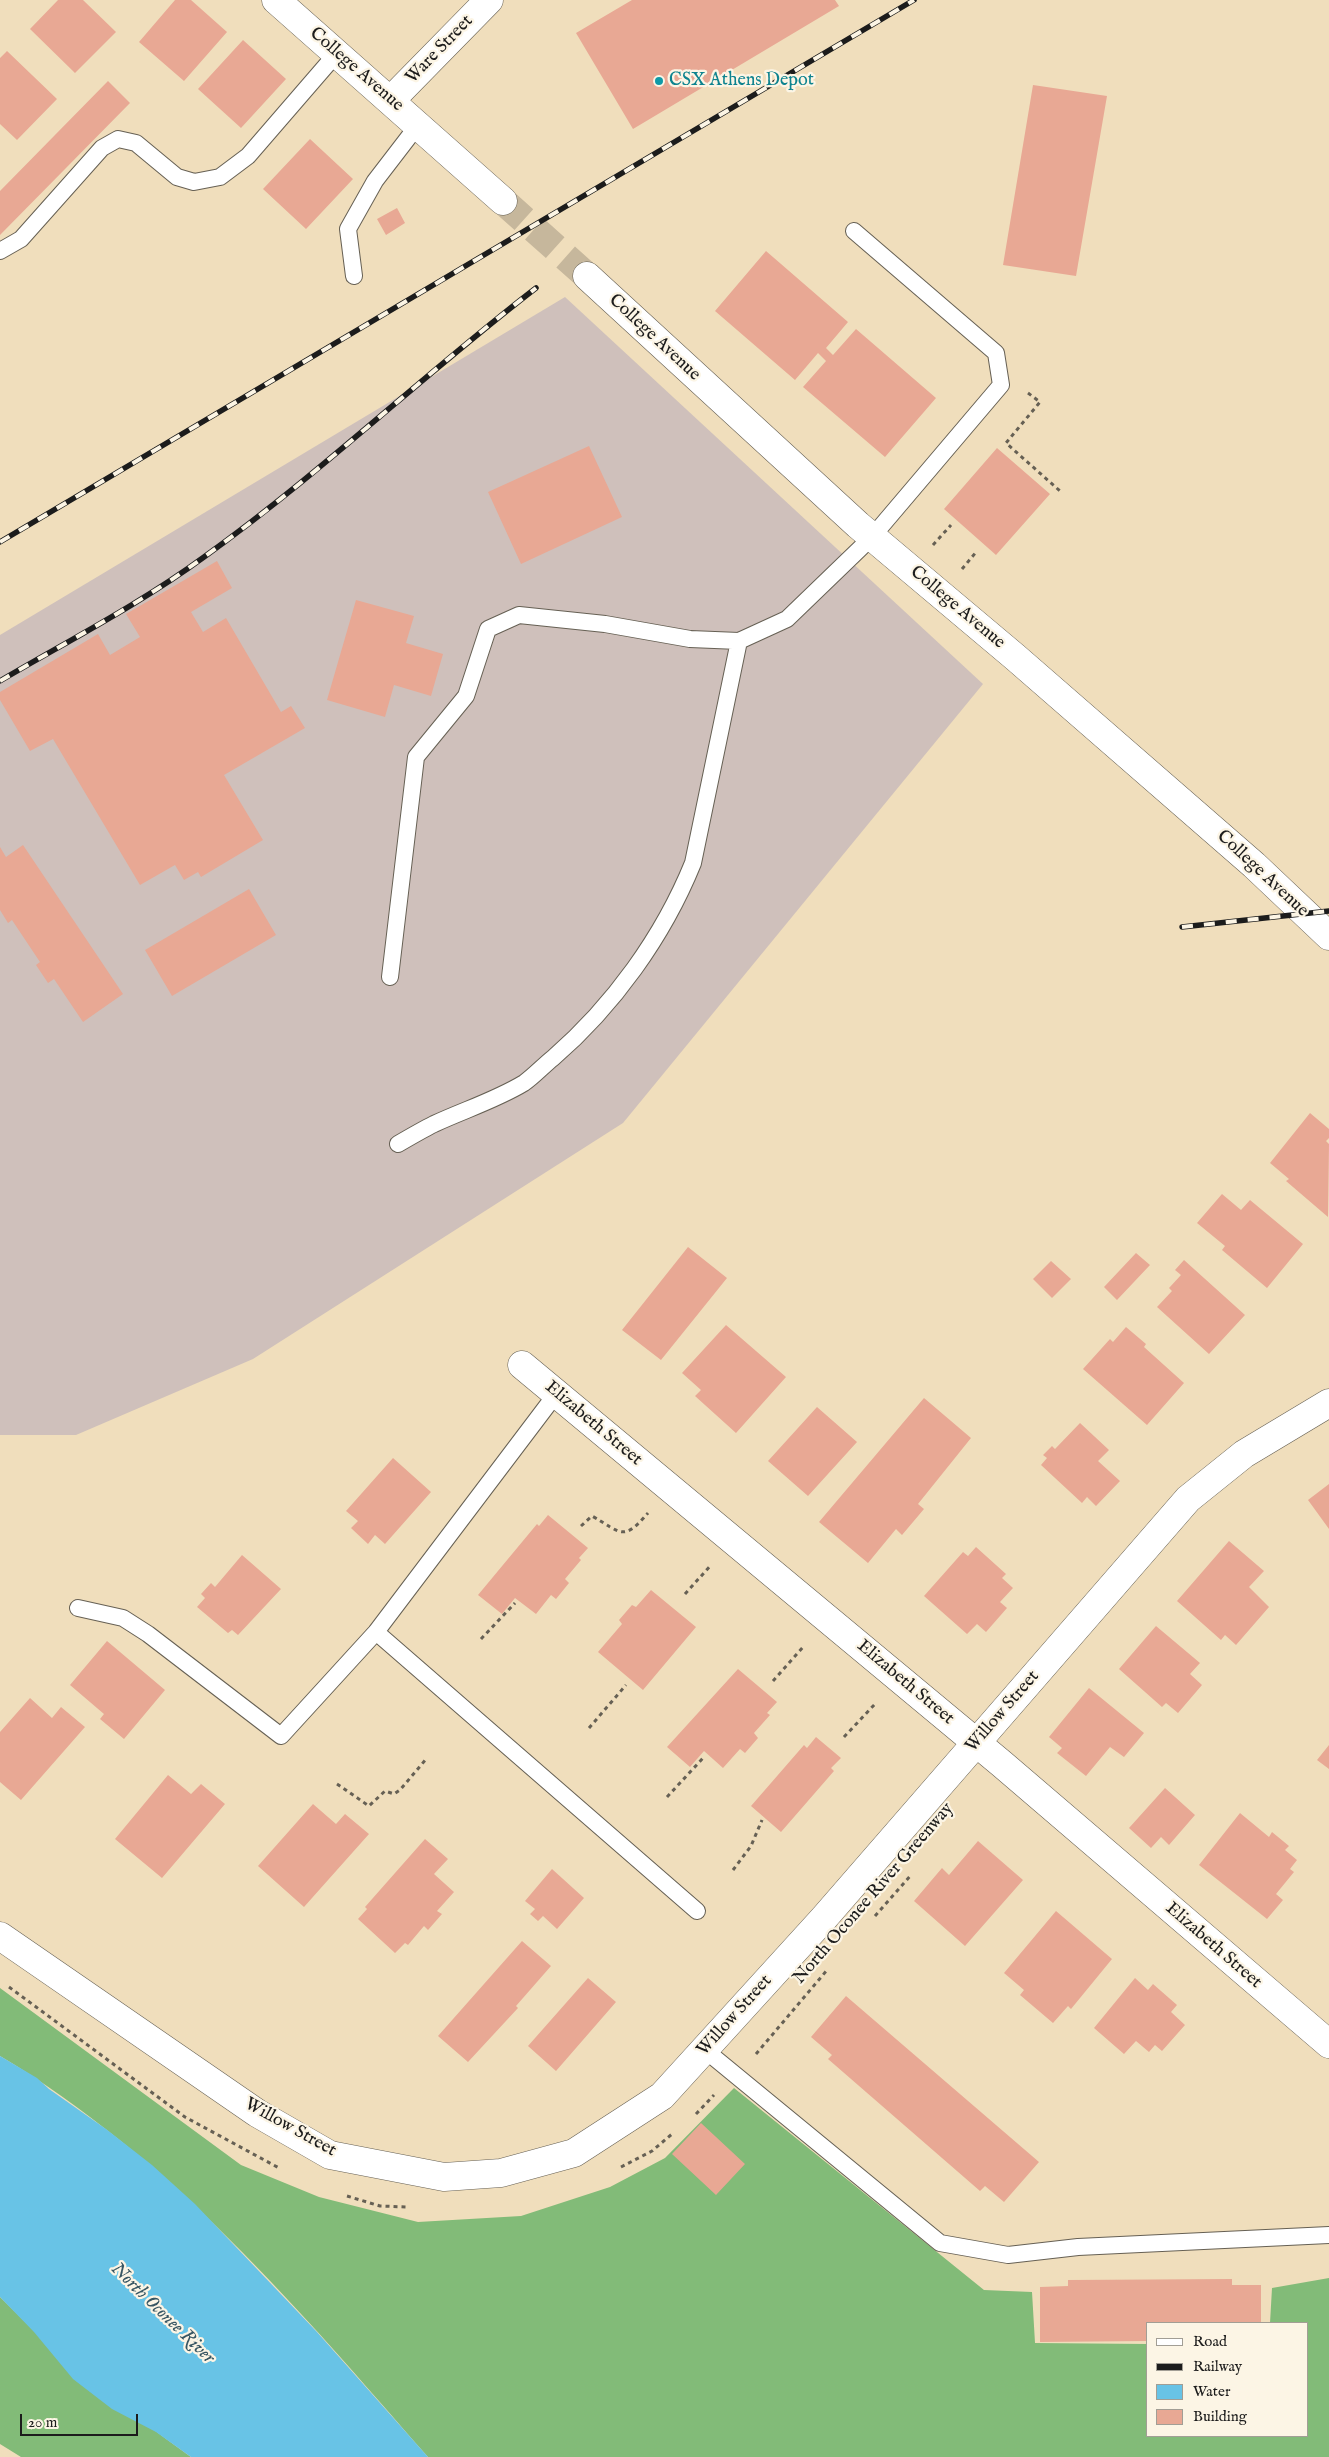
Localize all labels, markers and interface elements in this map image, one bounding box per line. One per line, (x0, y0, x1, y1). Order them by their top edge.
street label: Ware Street (402, 11, 478, 89)
street label: College Avenue (305, 23, 407, 117)
place label: CSX Athens Depot (669, 70, 814, 92)
marker: CSX Athens Depot (653, 75, 665, 87)
street label: College Avenue (604, 290, 704, 386)
street label: College Avenue (905, 562, 1009, 654)
street label: College Avenue (1212, 826, 1312, 922)
street label: Elizabeth Street (540, 1377, 646, 1471)
street label: Elizabeth Street (852, 1636, 958, 1730)
street label: Willow Street (961, 1667, 1045, 1757)
street label: North Oconee River Greenway (789, 1799, 959, 1989)
street label: Elizabeth Street (1160, 1898, 1266, 1994)
street label: Willow Street (693, 1971, 777, 2061)
street label: Willow Street (240, 2094, 340, 2162)
water label: North Oconee River (105, 2259, 219, 2369)
legend (1146, 2322, 1309, 2437)
text: Road (1193, 2332, 1227, 2351)
text: Railway (1193, 2357, 1242, 2376)
text: Water (1193, 2382, 1230, 2401)
scale bar (22, 2404, 140, 2436)
text: Building (1193, 2407, 1247, 2426)
text: 20 m (28, 2413, 57, 2432)

